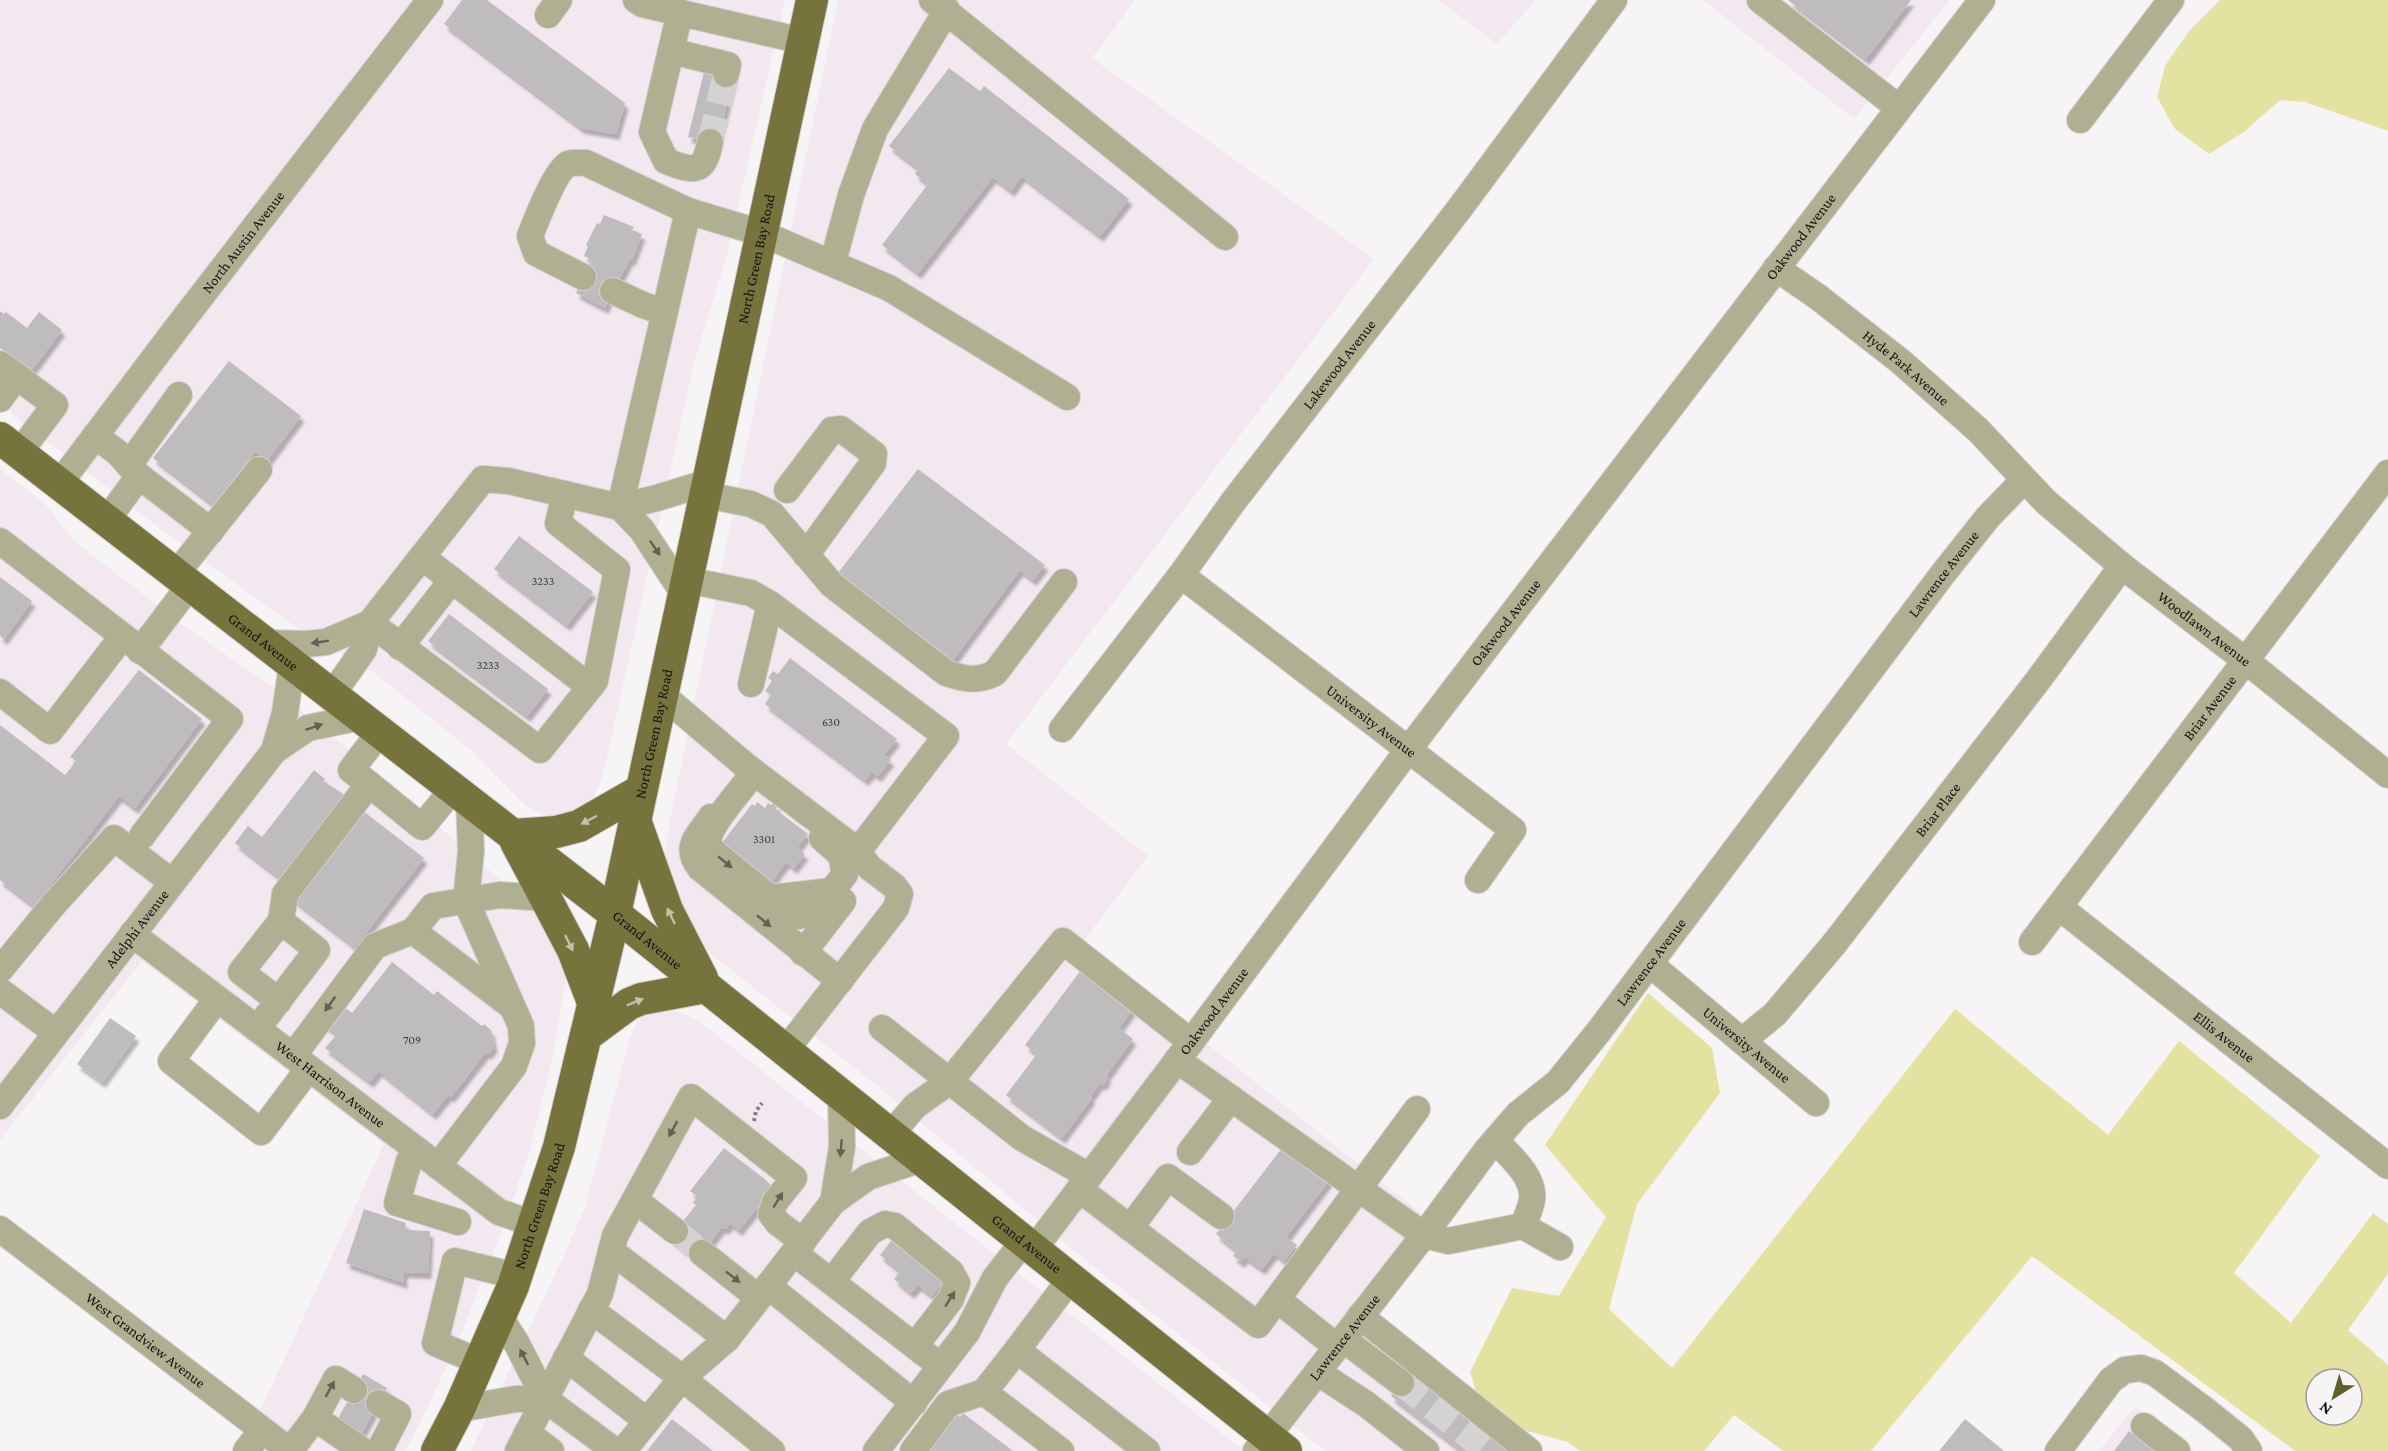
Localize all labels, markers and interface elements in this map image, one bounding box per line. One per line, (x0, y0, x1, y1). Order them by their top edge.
street label: North Austin Avenue (199, 188, 288, 296)
street label: Oakwood Avenue (1763, 190, 1839, 283)
street label: North Green Bay Road (734, 192, 778, 325)
street label: Lakewood Avenue (1300, 316, 1379, 412)
street label: Hyde Park Avenue (1860, 327, 1953, 409)
street label: Lawrence Avenue (1905, 527, 1982, 620)
one-way arrow (649, 540, 660, 556)
house number: 3233 (532, 574, 555, 588)
street label: Oakwood Avenue (1467, 576, 1544, 669)
street label: Woodlawn Avenue (2154, 588, 2254, 670)
street label: Grand Avenue (225, 610, 302, 674)
one-way arrow (310, 638, 329, 647)
house number: 3233 (477, 658, 500, 672)
street label: North Green Bay Road (632, 668, 676, 800)
street label: Briar Avenue (2180, 672, 2240, 743)
street label: University Avenue (1323, 682, 1420, 761)
house number: 630 (822, 715, 840, 729)
one-way arrow (306, 722, 324, 732)
street label: Briar Place (1912, 779, 1964, 840)
one-way arrow (581, 815, 598, 825)
house number: 3301 (753, 832, 775, 846)
one-way arrow (717, 855, 733, 868)
street label: Adelphi Avenue (102, 886, 172, 971)
street label: Grand Avenue (609, 907, 686, 973)
one-way arrow (666, 907, 675, 924)
one-way arrow (757, 915, 772, 927)
street label: Lawrence Avenue (1613, 915, 1689, 1009)
one-way arrow (565, 935, 574, 952)
street label: Oakwood Avenue (1176, 964, 1252, 1058)
one-way arrow (325, 997, 337, 1012)
one-way arrow (626, 997, 644, 1006)
street label: University Avenue (1700, 1004, 1794, 1086)
street label: Ellis Avenue (2190, 1008, 2258, 1066)
house number: 709 (403, 1033, 421, 1047)
street label: West Harrison Avenue (273, 1038, 389, 1131)
one-way arrow (668, 1120, 678, 1137)
one-way arrow (836, 1139, 846, 1158)
street label: North Green Bay Road (511, 1141, 568, 1271)
one-way arrow (772, 1192, 783, 1208)
street label: Grand Avenue (989, 1211, 1065, 1276)
one-way arrow (725, 1270, 741, 1283)
street label: West Grandview Avenue (82, 1289, 209, 1391)
one-way arrow (944, 1291, 955, 1307)
street label: Lawrence Avenue (1306, 1291, 1383, 1384)
one-way arrow (519, 1348, 529, 1365)
north arrow (2304, 1367, 2364, 1427)
one-way arrow (325, 1380, 335, 1397)
text: N (2316, 1398, 2335, 1419)

